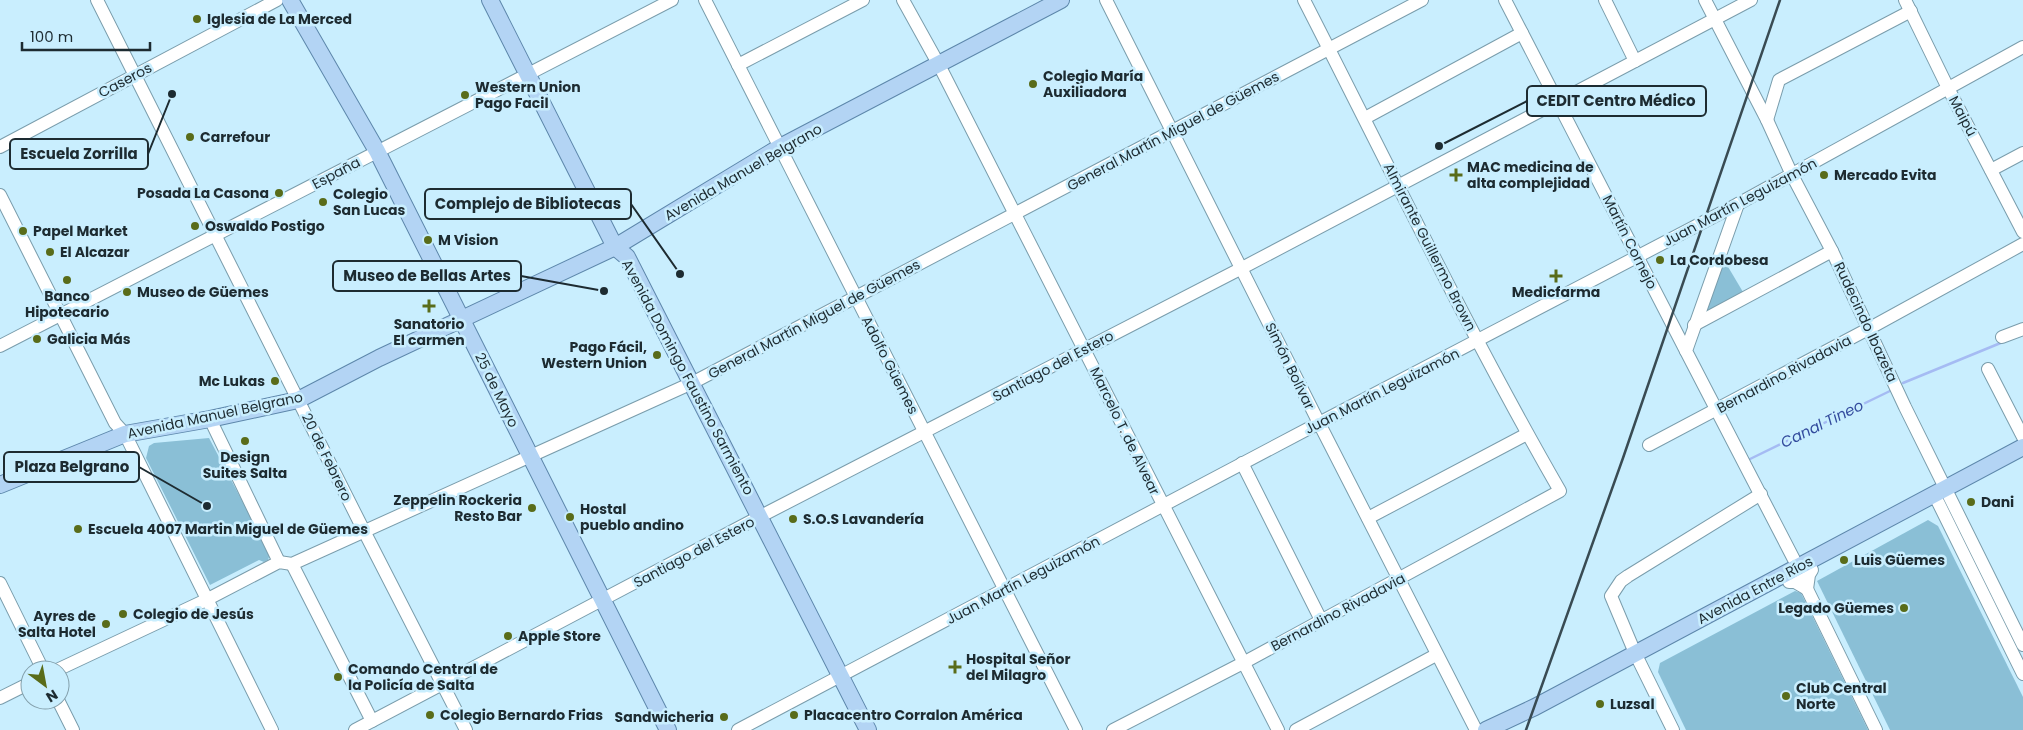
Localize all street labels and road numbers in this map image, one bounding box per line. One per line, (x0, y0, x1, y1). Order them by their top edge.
street label: Caseros (95, 58, 155, 102)
street label: General Martín Miguel de Güemes (1063, 66, 1283, 196)
street label: Maipú (1944, 92, 1982, 140)
street label: Avenida Manuel Belgrano (660, 119, 826, 225)
street label: España (308, 152, 364, 194)
street label: Juan Martín Leguizamón (1660, 153, 1820, 251)
street label: Almirante Guillermo Brown (1379, 159, 1481, 335)
street label: Martín Cornejo (1598, 192, 1662, 292)
street label: General Martín Miguel de Güemes (704, 254, 924, 384)
street label: Avenida Domingo Faustino Sarmiento (617, 256, 759, 498)
street label: Rudecindo Ibazeta (1829, 259, 1903, 385)
street label: Adolfo Güemes (857, 313, 923, 417)
street label: Simón Bolívar (1260, 319, 1320, 413)
street label: Santiago del Estero (989, 326, 1117, 406)
street label: Bernardino Rivadavia (1713, 330, 1855, 418)
street label: Juan Martín Leguizamón (1301, 343, 1463, 439)
street label: 25 de Mayo (470, 349, 524, 431)
street label: Marcelo T. de Alvear (1085, 364, 1165, 498)
street label: Avenida Manuel Belgrano (125, 387, 305, 443)
street label: 20 de Febrero (297, 410, 357, 504)
street label: Santiago del Estero (630, 512, 758, 592)
street label: Juan Martín Leguizamón (943, 531, 1103, 629)
street label: Avenida Entre Ríos (1694, 551, 1816, 629)
street label: Bernardino Rivadavia (1267, 568, 1409, 656)

